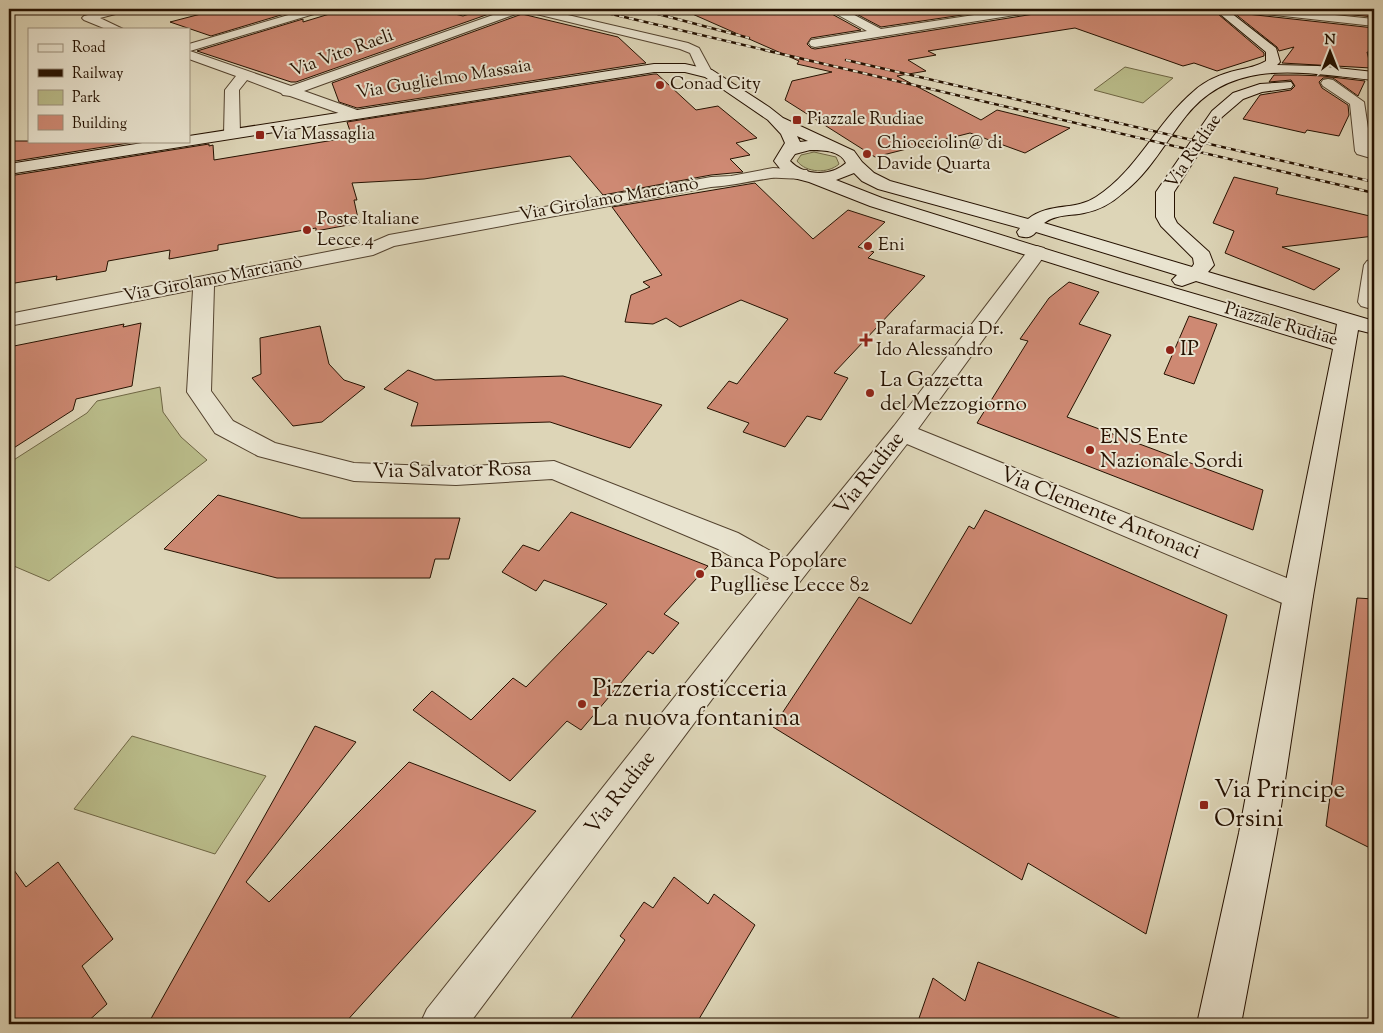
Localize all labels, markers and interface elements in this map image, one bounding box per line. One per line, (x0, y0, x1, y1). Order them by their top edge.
street label: Via Vito Raeli (287, 23, 397, 85)
legend (28, 28, 190, 142)
north arrow (1306, 28, 1356, 78)
text: N (1324, 31, 1336, 51)
text: Road (72, 38, 106, 59)
street label: Via Guglielmo Massaia (355, 53, 533, 107)
text: Railway (72, 64, 124, 85)
place label: Conad City (670, 72, 761, 98)
marker: Conad City (654, 79, 666, 91)
text: Park (72, 88, 101, 109)
place label: Piazzale Rudiae (807, 107, 924, 133)
street label: Via Rudiae (1159, 109, 1229, 195)
text: Building (72, 114, 127, 135)
marker: Piazzale Rudiae (791, 114, 803, 126)
place label: Via Massaglia (270, 122, 375, 148)
marker: Via Massaglia (254, 129, 266, 141)
place label: Chiocciolin@ di Davide Quarta (877, 131, 1003, 178)
marker: Chiocciolin@ di Davide Quarta (861, 148, 873, 160)
street label: Via Girolamo Marcianò (517, 171, 701, 229)
place label: Poste Italiane Lecce 4 (317, 207, 419, 254)
marker: Poste Italiane Lecce 4 (301, 224, 313, 236)
place label: Eni (878, 233, 905, 259)
marker: Eni (862, 240, 874, 252)
street label: Via Girolamo Marcianò (121, 250, 305, 310)
street label: Piazzale Rudiae (1221, 296, 1341, 354)
place label: Parafarmacia Dr. Ido Alessandro (876, 317, 1004, 364)
marker: Parafarmacia Dr. Ido Alessandro (860, 334, 872, 346)
place label: IP (1180, 335, 1199, 365)
marker: IP (1164, 344, 1176, 356)
place label: La Gazzetta del Mezzogiorno (880, 366, 1027, 420)
marker: La Gazzetta del Mezzogiorno (864, 387, 876, 399)
place label: ENS Ente Nazionale Sordi (1100, 423, 1243, 477)
street label: Via Rudiae (828, 426, 912, 522)
marker: ENS Ente Nazionale Sordi (1084, 444, 1096, 456)
street label: Via Salvator Rosa (372, 455, 532, 487)
street label: Via Clemente Antonaci (995, 460, 1205, 568)
place label: Banca Popolare Puglliese Lecce 82 (710, 547, 870, 601)
marker: Banca Popolare Puglliese Lecce 82 (694, 568, 706, 580)
place label: Pizzeria rosticceria La nuova fontanina (592, 672, 801, 737)
marker: Pizzeria rosticceria La nuova fontanina (576, 698, 588, 710)
street label: Via Rudiae (579, 745, 663, 841)
place label: Via Principe Orsini (1214, 773, 1345, 838)
marker: Via Principe Orsini (1198, 799, 1210, 811)

